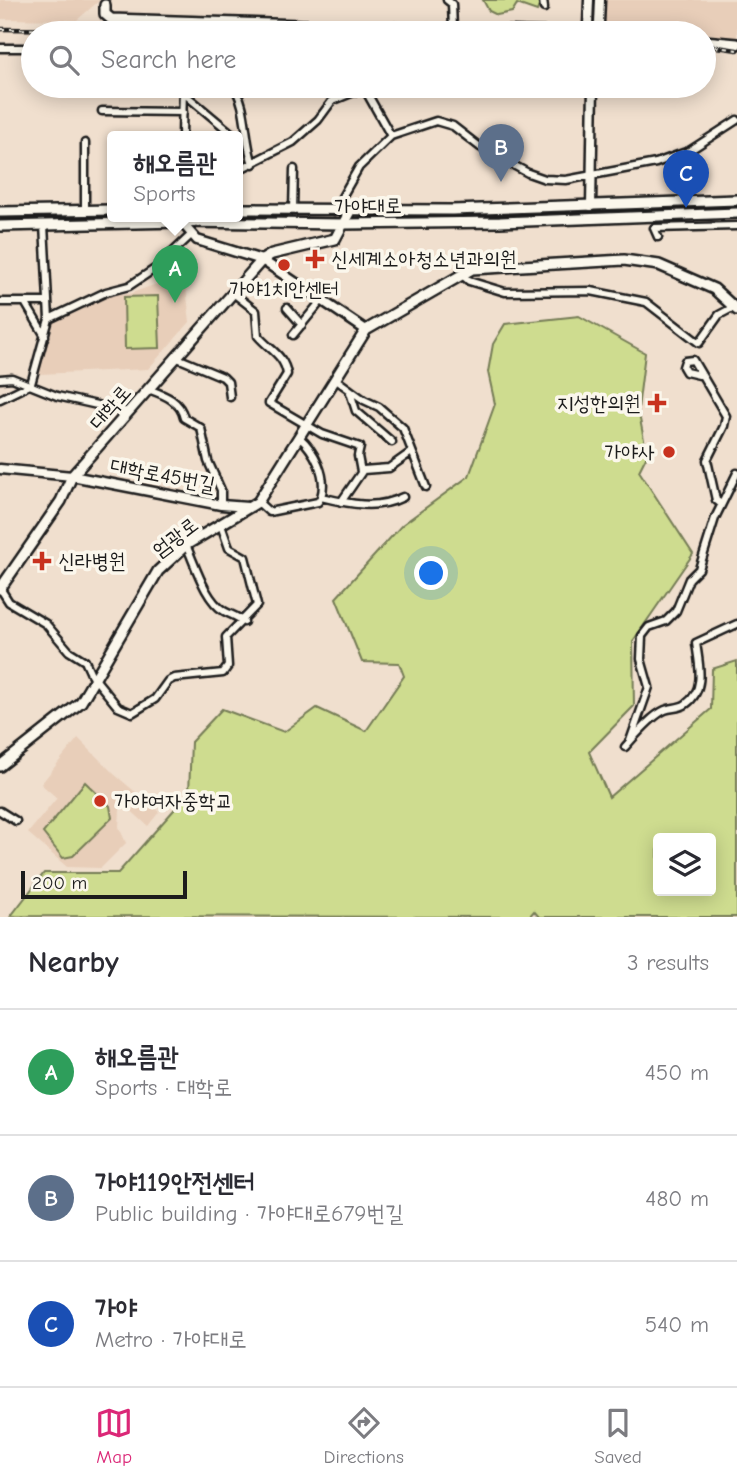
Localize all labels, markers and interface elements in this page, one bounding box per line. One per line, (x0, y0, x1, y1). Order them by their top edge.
search box (21, 21, 716, 98)
icon: search (45, 41, 83, 79)
text: Search here (101, 45, 236, 75)
pin: B (478, 124, 524, 182)
popup (107, 131, 243, 222)
text: 해오름관 (133, 148, 217, 178)
pin: C (663, 150, 709, 208)
text: Sports (133, 180, 196, 207)
street label: 가야대로 (334, 193, 402, 219)
pin: A (152, 245, 198, 303)
place label: 신세계소아청소년과의원 (331, 247, 517, 271)
marker: 신세계소아청소년과의원 (305, 249, 325, 269)
marker: 가야1치안센터 (276, 257, 292, 273)
place label: 가야1치안센터 (229, 277, 339, 301)
street label: 대학로 (84, 380, 136, 434)
place label: 지성한의원 (557, 391, 641, 415)
marker: 지성한의원 (647, 393, 667, 413)
place label: 가야사 (604, 440, 655, 464)
marker: 가야사 (661, 444, 677, 460)
street label: 대학로45번길 (109, 453, 217, 497)
street label: 엄광로 (148, 512, 202, 562)
place label: 신라병원 (58, 549, 126, 573)
marker: 신라병원 (32, 551, 52, 571)
your location (414, 556, 448, 590)
place label: 가야여자중학교 (114, 789, 232, 813)
marker: 가야여자중학교 (92, 793, 108, 809)
map controls (653, 833, 716, 896)
button: layers (653, 833, 716, 896)
scale bar (21, 868, 187, 900)
text: 200 m (32, 872, 87, 894)
text: Nearby (28, 945, 119, 980)
text: 3 results (627, 949, 709, 976)
text: 해오름관 (95, 1042, 179, 1072)
text: A (45, 1059, 57, 1086)
text: 450 m (645, 1059, 709, 1086)
text: Sports · 대학로 (95, 1074, 232, 1101)
text: 가야119안전센터 (95, 1168, 255, 1198)
text: B (44, 1185, 58, 1212)
text: 480 m (645, 1185, 709, 1212)
text: Public building · 가야대로679번길 (95, 1200, 404, 1227)
text: 가야 (95, 1294, 137, 1324)
text: C (44, 1311, 58, 1338)
text: 540 m (645, 1311, 709, 1338)
text: Metro · 가야대로 (95, 1326, 247, 1353)
tab: Map (95, 1404, 133, 1468)
tab: Directions (324, 1404, 404, 1468)
tab: Saved (594, 1404, 642, 1468)

